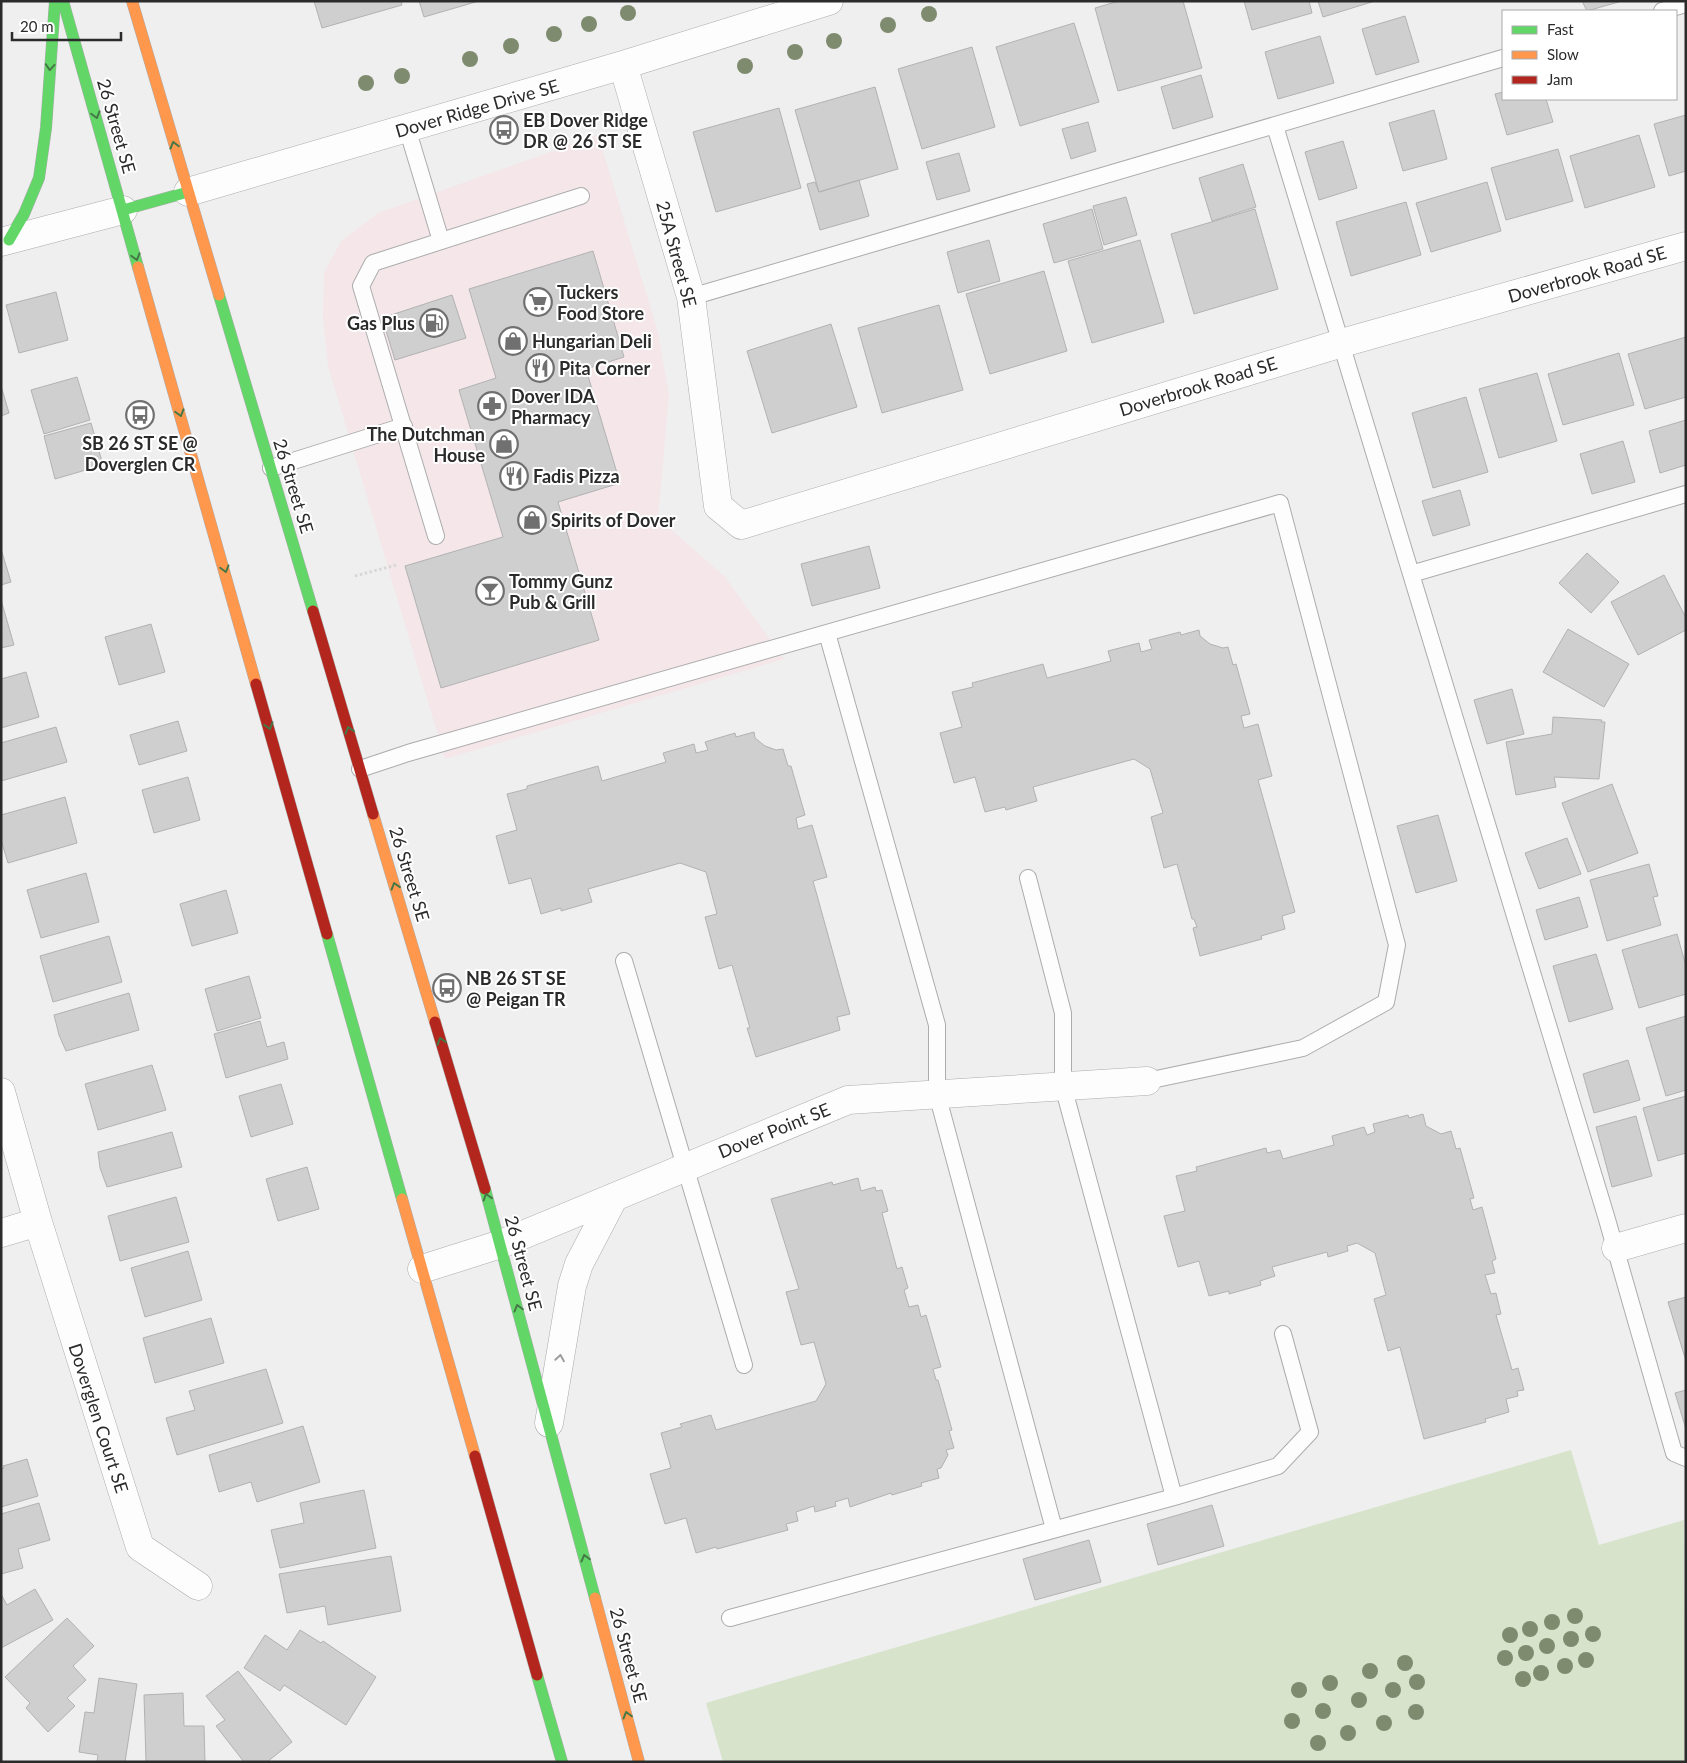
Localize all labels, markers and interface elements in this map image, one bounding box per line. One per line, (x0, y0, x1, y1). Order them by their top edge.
scale bar (12, 10, 121, 42)
legend (1502, 10, 1677, 100)
text: 20 m (20, 17, 54, 35)
text: Fast (1547, 20, 1574, 38)
text: Slow (1547, 45, 1579, 63)
one-way arrow (45, 64, 56, 72)
text: Jam (1547, 70, 1573, 88)
street label: Dover Ridge Drive SE (393, 74, 561, 142)
street label: 26 Street SE (93, 76, 141, 176)
place label: EB Dover Ridge DR @ 26 ST SE (523, 109, 648, 152)
one-way arrow (90, 111, 100, 119)
bus stop icon: EB Dover Ridge DR @ 26 ST SE (489, 115, 519, 145)
one-way arrow (170, 141, 180, 150)
street label: 25A Street SE (652, 198, 702, 310)
street label: Doverbrook Road SE (1505, 241, 1669, 307)
one-way arrow (131, 252, 141, 260)
place label: Tuckers Food Store (557, 281, 645, 324)
supermarket icon: Tuckers Food Store (523, 287, 553, 317)
fuel station icon: Gas Plus (419, 308, 449, 338)
place label: Gas Plus (347, 312, 415, 334)
shop icon: Hungarian Deli (498, 326, 528, 356)
place label: Hungarian Deli (532, 330, 652, 352)
street label: Doverbrook Road SE (1116, 352, 1280, 420)
restaurant icon: Pita Corner (525, 353, 555, 383)
place label: Pita Corner (559, 357, 650, 379)
place label: Dover IDA Pharmacy (511, 385, 596, 428)
pharmacy icon: Dover IDA Pharmacy (477, 391, 507, 421)
bus stop icon: SB 26 ST SE @ Doverglen CR (125, 400, 155, 430)
one-way arrow (175, 408, 185, 417)
place label: The Dutchman House (367, 423, 485, 466)
shop icon: The Dutchman House (489, 429, 519, 459)
place label: SB 26 ST SE @ Doverglen CR (82, 432, 198, 475)
street label: 26 Street SE (269, 436, 319, 536)
restaurant icon: Fadis Pizza (499, 461, 529, 491)
place label: Fadis Pizza (533, 465, 620, 487)
shop icon: Spirits of Dover (517, 505, 547, 535)
place label: Spirits of Dover (551, 509, 676, 531)
one-way arrow (219, 565, 229, 573)
place label: Tommy Gunz Pub & Grill (509, 570, 613, 613)
bar icon: Tommy Gunz Pub & Grill (475, 576, 505, 606)
one-way arrow (263, 721, 273, 729)
one-way arrow (344, 726, 354, 734)
street label: 26 Street SE (385, 824, 435, 924)
one-way arrow (390, 882, 400, 890)
place label: NB 26 ST SE @ Peigan TR (466, 967, 566, 1010)
bus stop icon: NB 26 ST SE @ Peigan TR (432, 973, 462, 1003)
one-way arrow (437, 1038, 447, 1046)
street label: Dover Point SE (715, 1098, 833, 1162)
one-way arrow (483, 1193, 493, 1202)
street label: 26 Street SE (501, 1213, 547, 1313)
one-way arrow (514, 1305, 524, 1313)
street label: Doverglen Court SE (64, 1340, 134, 1496)
one-way arrow (554, 1353, 564, 1362)
one-way arrow (580, 1553, 591, 1562)
street label: 26 Street SE (606, 1605, 652, 1705)
one-way arrow (622, 1710, 633, 1719)

